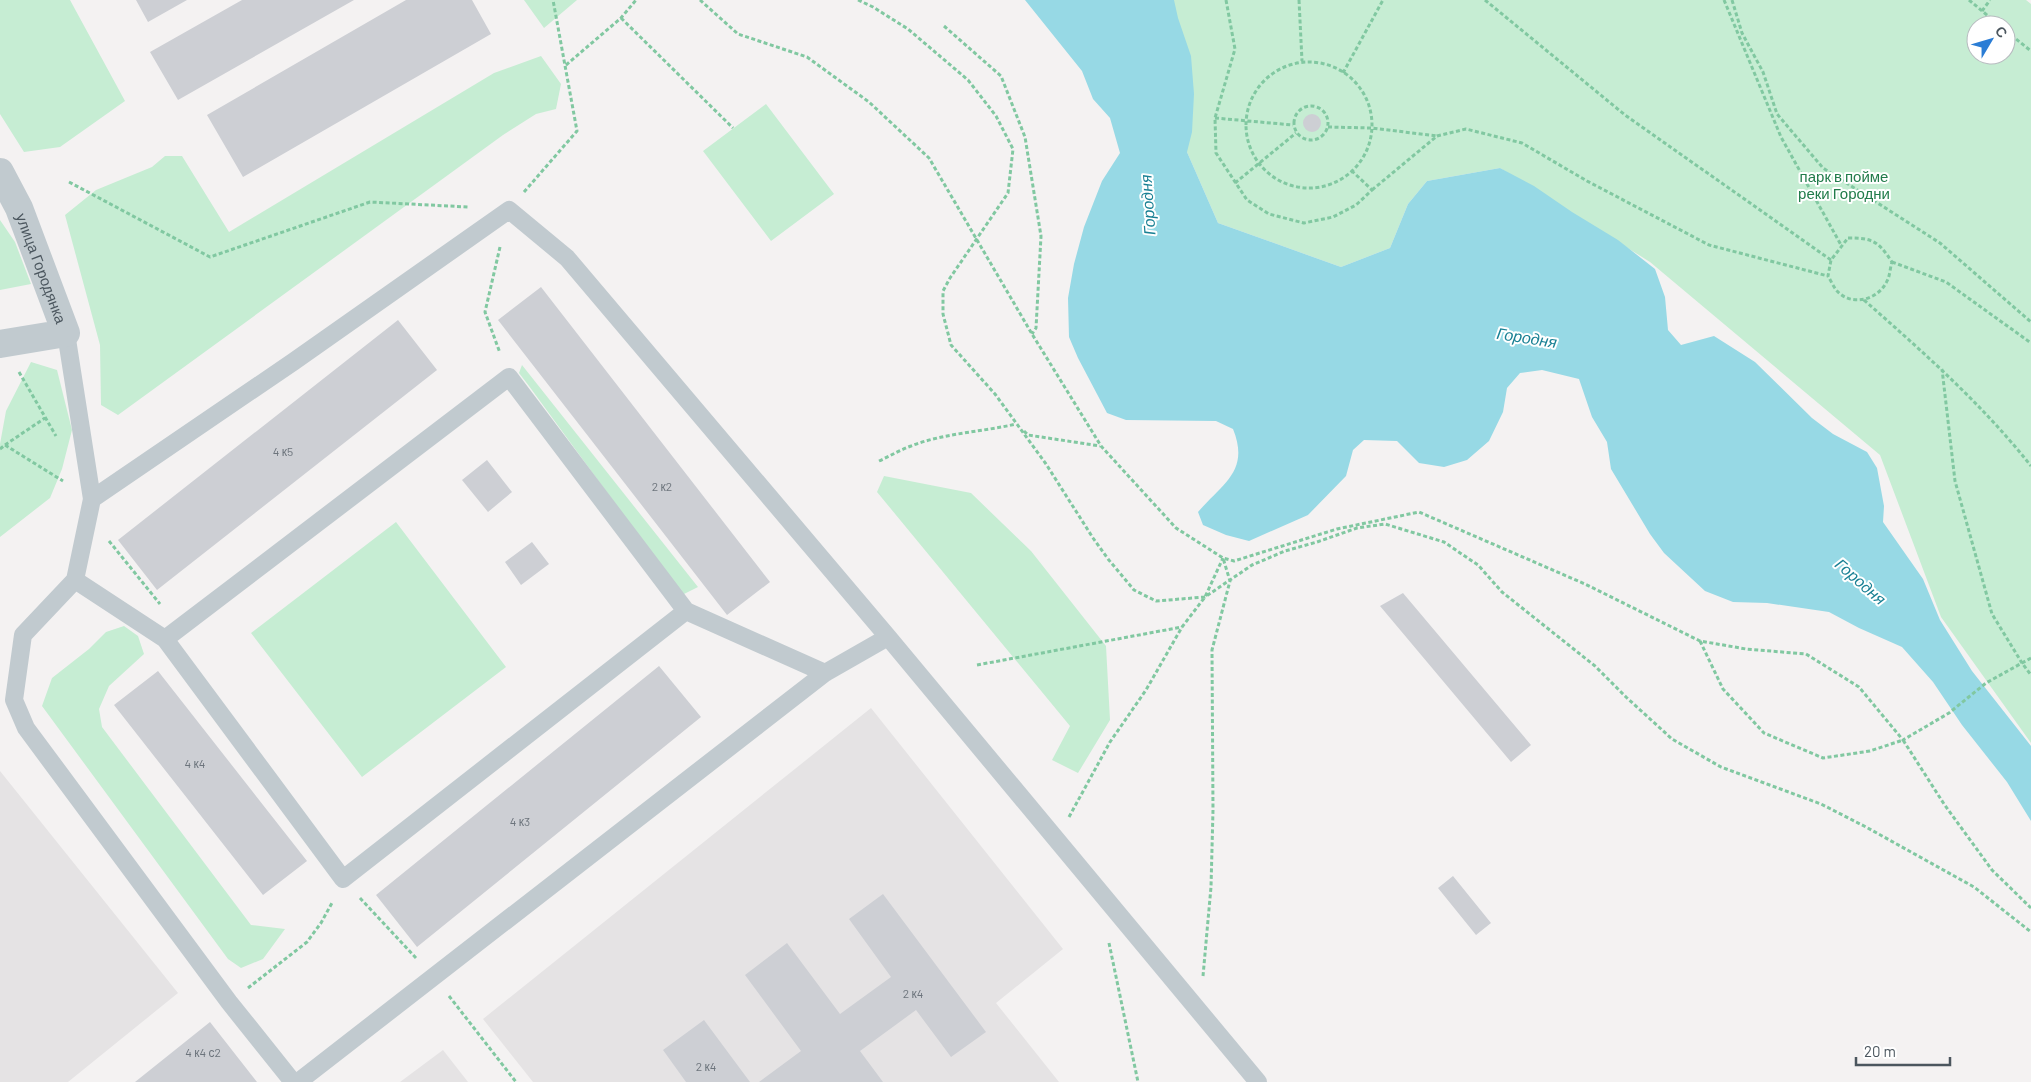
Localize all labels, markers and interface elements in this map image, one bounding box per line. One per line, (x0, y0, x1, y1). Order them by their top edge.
north arrow (1966, 15, 2016, 65)
text: С (1992, 22, 2011, 41)
park label: парк в пойме реки Городни (1798, 167, 1890, 202)
water label: Городня (1135, 174, 1159, 236)
street label: улица Городянка (13, 210, 71, 327)
water label: Городня (1496, 323, 1559, 351)
house number: 4 к5 (273, 444, 293, 458)
house number: 2 к2 (652, 479, 672, 493)
water label: Городня (1832, 554, 1890, 608)
house number: 4 к4 (185, 756, 205, 770)
house number: 4 к3 (510, 814, 530, 828)
house number: 2 к4 (903, 986, 923, 1000)
scale bar (1856, 1034, 1950, 1066)
text: 20 m (1864, 1042, 1896, 1060)
house number: 4 к4 с2 (185, 1045, 221, 1059)
house number: 2 к4 (696, 1059, 716, 1073)

